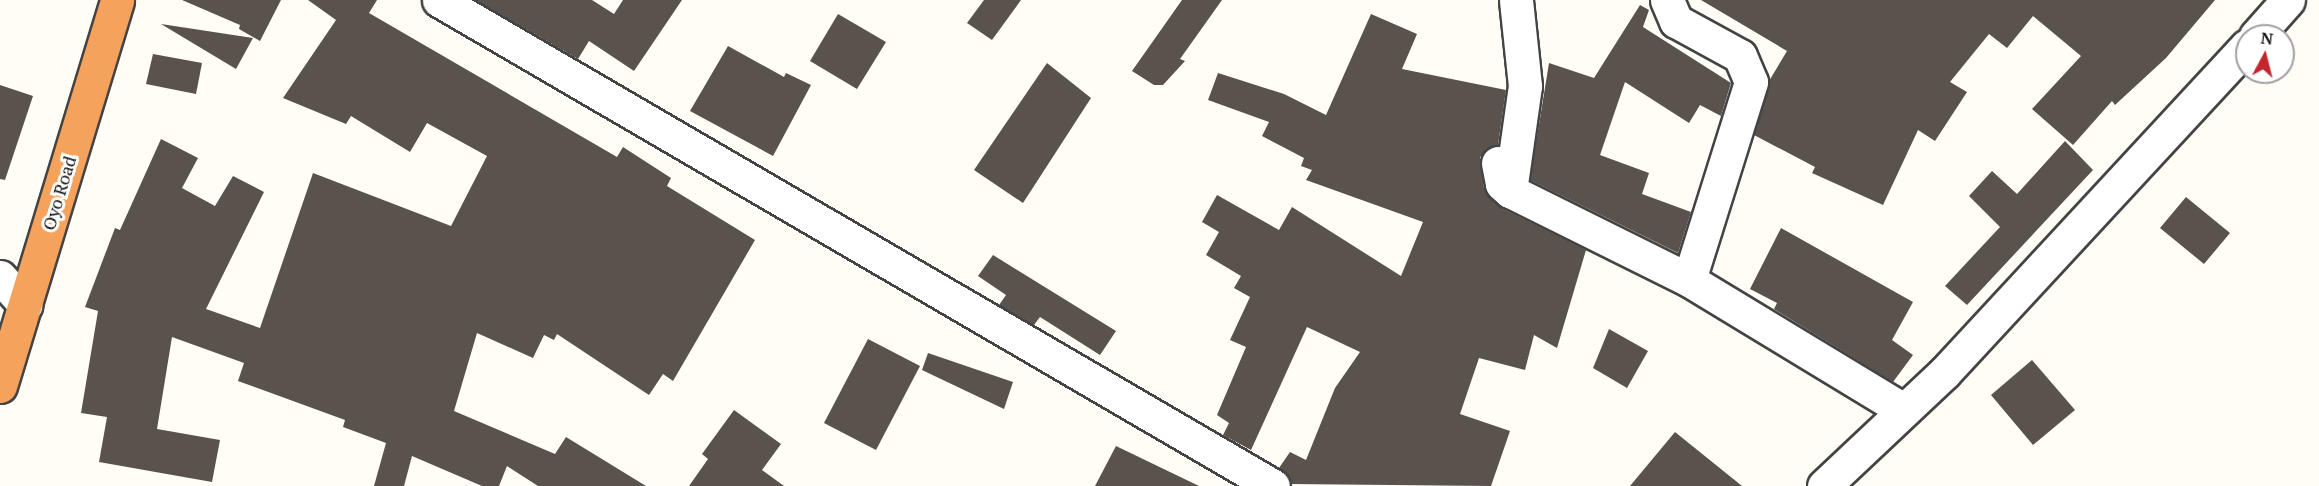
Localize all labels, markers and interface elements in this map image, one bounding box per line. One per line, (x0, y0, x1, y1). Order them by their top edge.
north arrow (2235, 24, 2295, 84)
text: N (2260, 26, 2274, 50)
street label: Oyo Road (37, 153, 81, 233)

